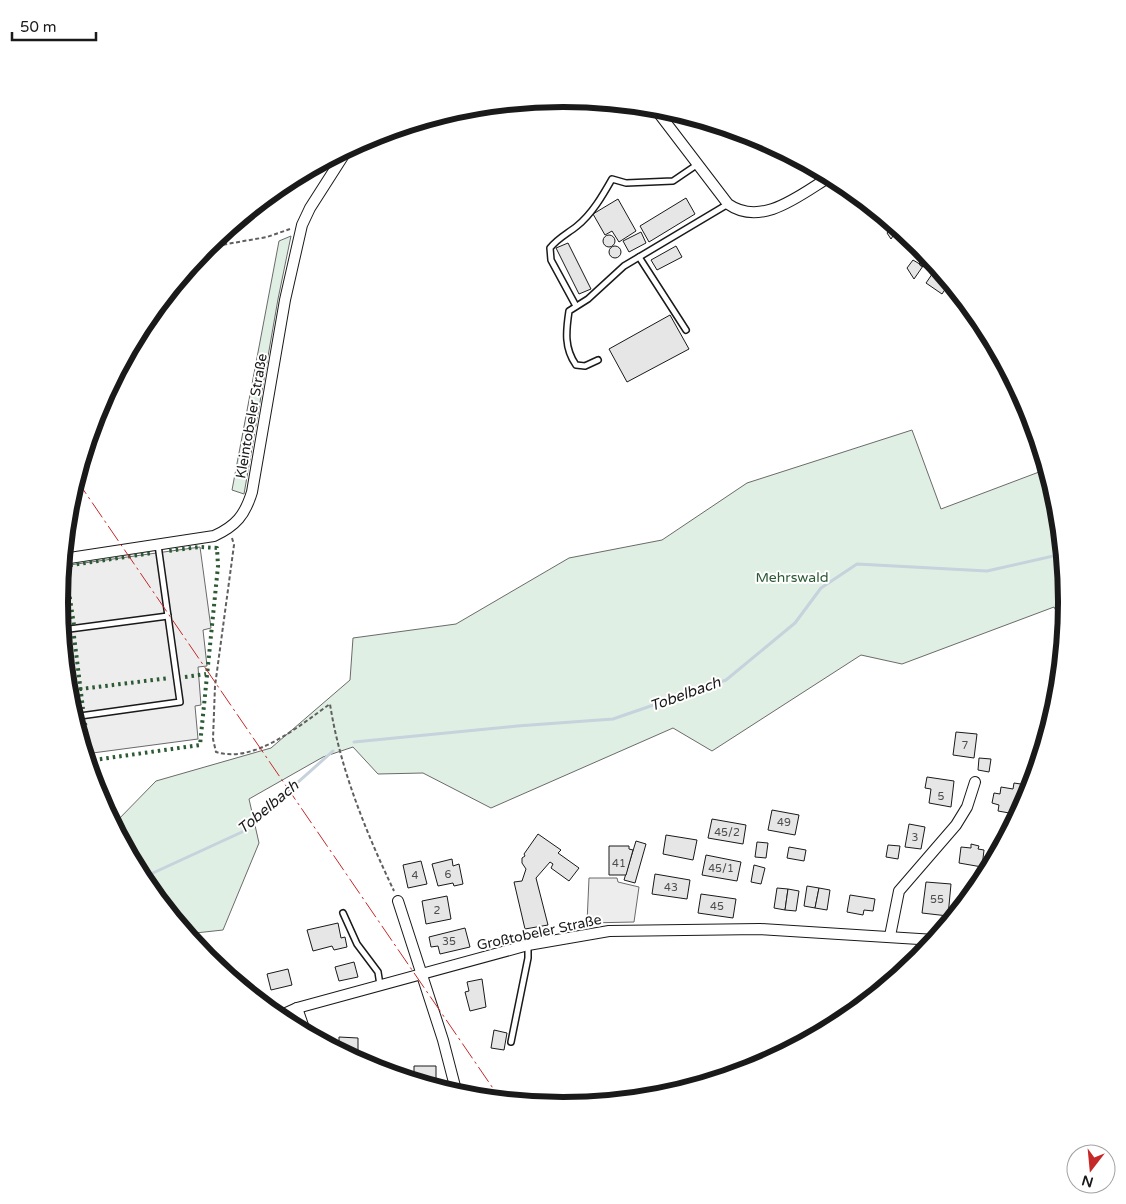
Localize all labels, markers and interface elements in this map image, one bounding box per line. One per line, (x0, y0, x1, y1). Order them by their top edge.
scale bar (12, 10, 96, 42)
text: 50 m (20, 18, 57, 36)
street label: Kleintobeler Straße (232, 352, 271, 480)
park label: Mehrswald (756, 569, 829, 586)
water label: Tobelbach (647, 673, 724, 715)
house number: 7 (962, 739, 969, 752)
water label: Tobelbach (234, 776, 303, 838)
house number: 5 (938, 790, 945, 803)
house number: 49 (777, 816, 791, 829)
house number: 45/2 (714, 826, 740, 839)
house number: 3 (912, 831, 919, 844)
house number: 41 (612, 857, 626, 870)
house number: 45/1 (708, 862, 734, 875)
house number: 6 (445, 868, 452, 881)
house number: 4 (412, 869, 419, 882)
house number: 43 (664, 881, 678, 894)
house number: 55 (930, 893, 944, 906)
house number: 45 (710, 900, 724, 913)
house number: 2 (434, 904, 441, 917)
street label: Großtobeler Straße (475, 911, 603, 954)
house number: 35 (442, 935, 456, 948)
north arrow (1066, 1144, 1116, 1194)
text: N (1080, 1171, 1095, 1191)

